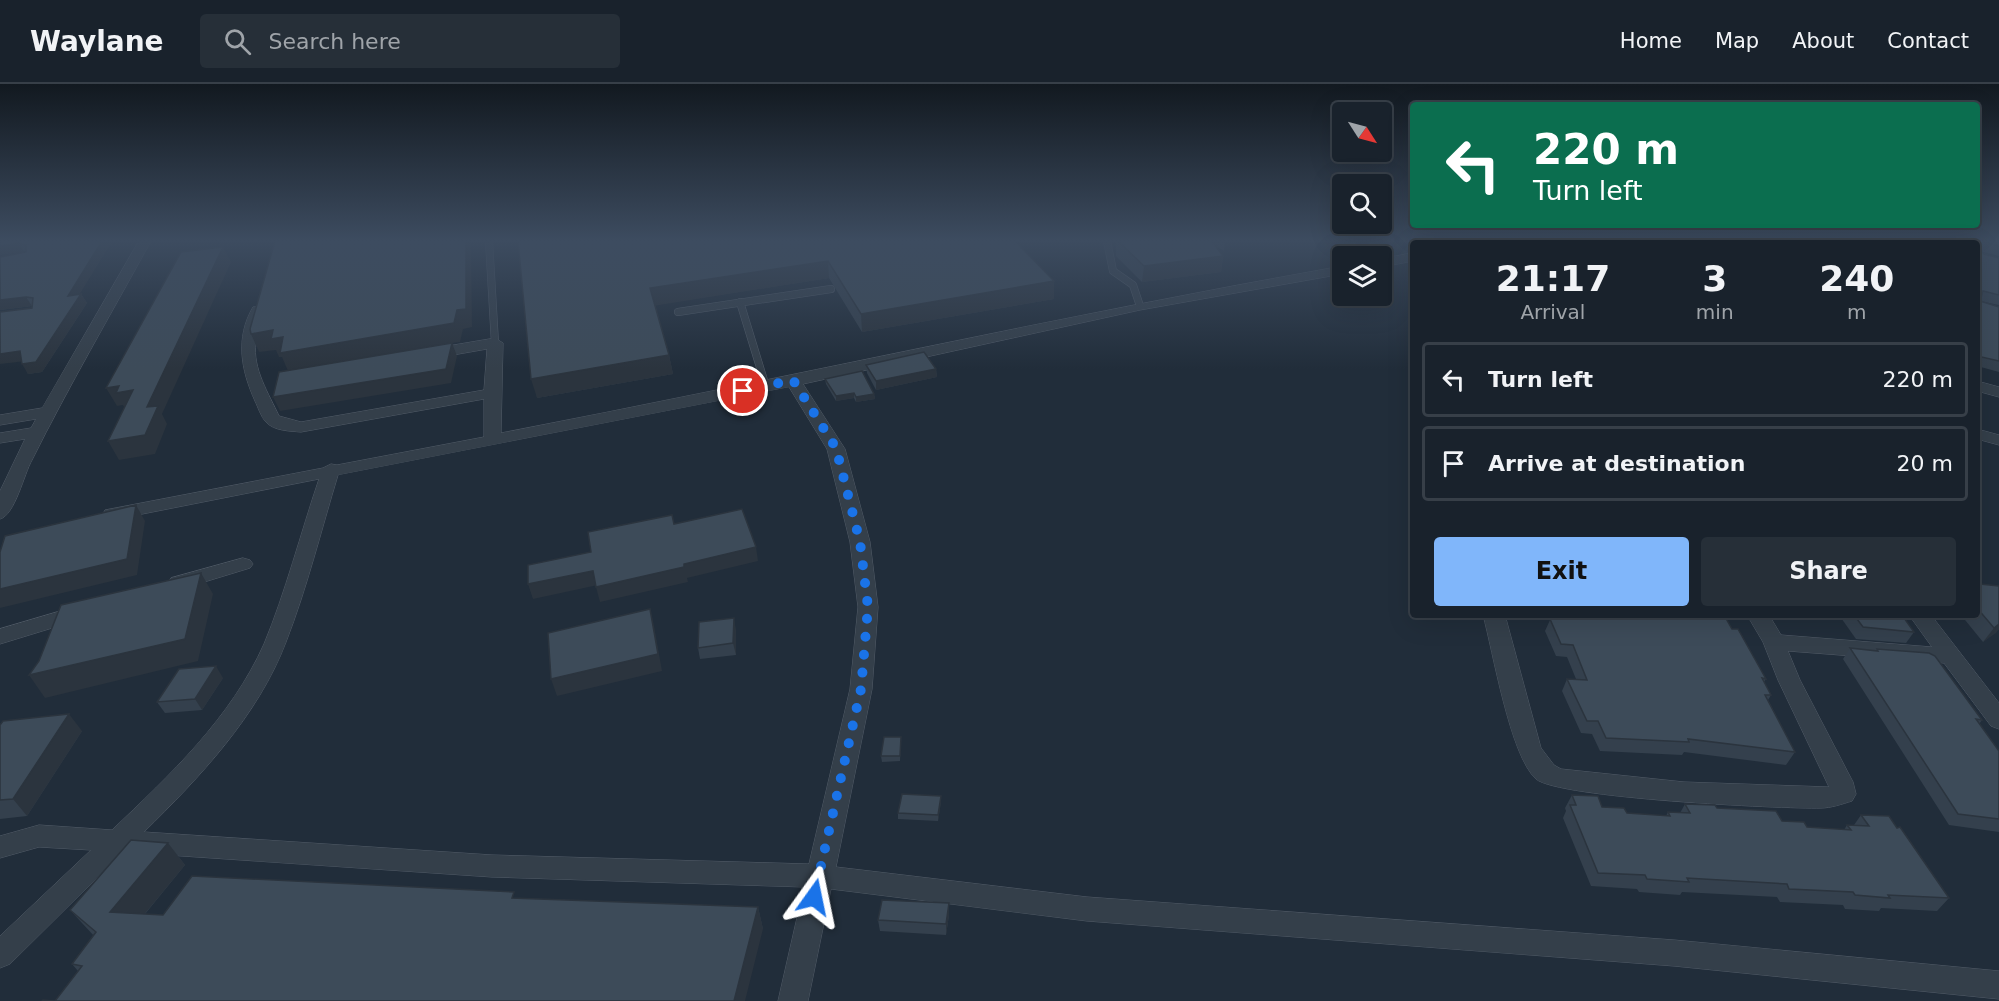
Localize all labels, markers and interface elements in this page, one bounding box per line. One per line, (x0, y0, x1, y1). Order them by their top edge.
search box (200, 14, 620, 68)
text: Waylane (30, 25, 164, 58)
icon: search (221, 25, 254, 58)
text: Search here (269, 29, 401, 54)
text: Home (1620, 29, 1682, 53)
text: Map (1715, 29, 1759, 53)
text: About (1792, 29, 1854, 53)
text: Contact (1887, 29, 1969, 53)
north arrow (1332, 102, 1392, 162)
map controls (1332, 102, 1392, 306)
text: 220 m (1533, 125, 1679, 174)
icon: left (1434, 126, 1512, 204)
button: search (1332, 174, 1392, 234)
text: Turn left (1533, 175, 1643, 206)
button: layers (1332, 246, 1392, 306)
text: 21:17 (1496, 258, 1610, 299)
text: 3 (1702, 258, 1727, 299)
text: 240 (1819, 258, 1894, 299)
text: Arrival (1520, 300, 1585, 324)
text: min (1696, 300, 1734, 324)
text: m (1847, 300, 1867, 324)
icon: left (1437, 363, 1470, 396)
pin (717, 365, 768, 416)
text: Turn left (1488, 367, 1593, 392)
text: 220 m (1883, 367, 1953, 392)
icon: arrive (726, 374, 759, 407)
icon: arrive (1437, 447, 1470, 480)
text: Arrive at destination (1488, 451, 1745, 476)
text: 20 m (1897, 451, 1953, 476)
button: Exit (1434, 537, 1689, 606)
button: Share (1701, 537, 1956, 606)
position arrow (782, 865, 846, 929)

